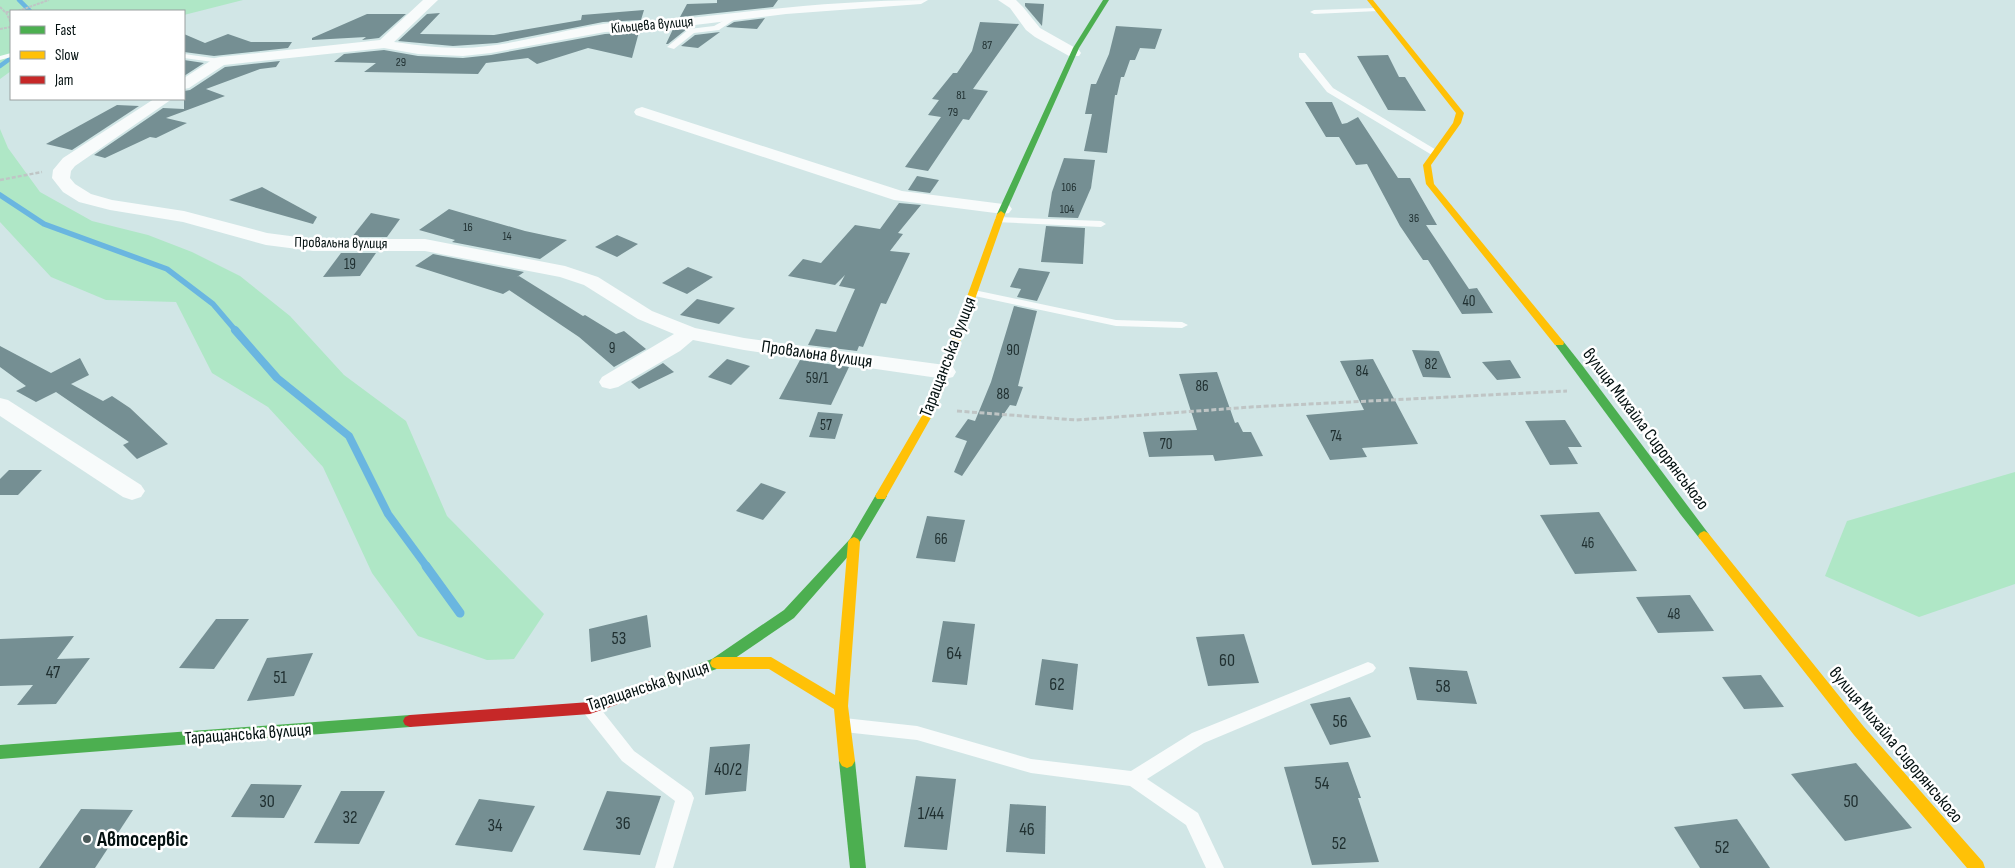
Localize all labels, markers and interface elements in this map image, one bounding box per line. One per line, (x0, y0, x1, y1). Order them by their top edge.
legend (10, 10, 185, 100)
street label: Кільцева вулиця (610, 12, 694, 38)
text: Fast (55, 21, 77, 40)
house number: 87 (982, 38, 992, 53)
text: Slow (55, 46, 79, 65)
house number: 29 (396, 55, 406, 70)
text: Jam (54, 71, 73, 90)
house number: 81 (956, 88, 967, 103)
house number: 79 (948, 105, 958, 120)
house number: 106 (1062, 180, 1076, 195)
house number: 104 (1060, 202, 1074, 217)
house number: 36 (1409, 211, 1419, 226)
house number: 16 (463, 220, 473, 235)
house number: 14 (502, 229, 512, 244)
street label: Провальна вулиця (294, 233, 388, 253)
house number: 19 (344, 255, 356, 274)
house number: 40 (1463, 292, 1475, 311)
street label: Таращанська вулиця (915, 294, 981, 420)
street label: Провальна вулиця (760, 336, 874, 372)
house number: 9 (609, 339, 615, 358)
house number: 90 (1006, 341, 1020, 360)
street label: вулиця Михайла Сидорянського (1578, 344, 1714, 514)
house number: 82 (1425, 355, 1437, 374)
house number: 84 (1355, 362, 1369, 381)
house number: 59/1 (806, 369, 829, 388)
house number: 86 (1195, 377, 1209, 396)
house number: 88 (996, 385, 1010, 404)
house number: 57 (820, 416, 832, 435)
house number: 74 (1330, 427, 1342, 446)
house number: 70 (1160, 435, 1172, 454)
house number: 66 (934, 530, 948, 549)
house number: 46 (1582, 534, 1594, 553)
house number: 48 (1668, 605, 1680, 624)
house number: 53 (612, 628, 626, 649)
house number: 64 (946, 643, 962, 664)
house number: 60 (1219, 650, 1235, 671)
street label: Таращанська вулиця (584, 656, 712, 716)
house number: 47 (46, 662, 61, 683)
street label: вулиця Михайла Сидорянського (1825, 663, 1967, 827)
house number: 51 (273, 667, 287, 688)
house number: 62 (1049, 674, 1065, 695)
house number: 58 (1435, 676, 1451, 697)
house number: 56 (1332, 711, 1348, 732)
street label: Таращанська вулиця (184, 719, 312, 749)
house number: 40/2 (714, 759, 742, 780)
house number: 54 (1315, 773, 1330, 794)
house number: 30 (259, 791, 275, 812)
house number: 50 (1843, 791, 1859, 812)
house number: 1/44 (918, 803, 945, 824)
house number: 32 (343, 807, 357, 828)
house number: 36 (615, 813, 631, 834)
house number: 34 (487, 815, 503, 836)
house number: 46 (1019, 819, 1035, 840)
place label: Автосервіс (96, 827, 188, 852)
marker: Автосервіс (81, 833, 93, 845)
house number: 52 (1332, 833, 1346, 854)
house number: 52 (1715, 837, 1729, 858)

